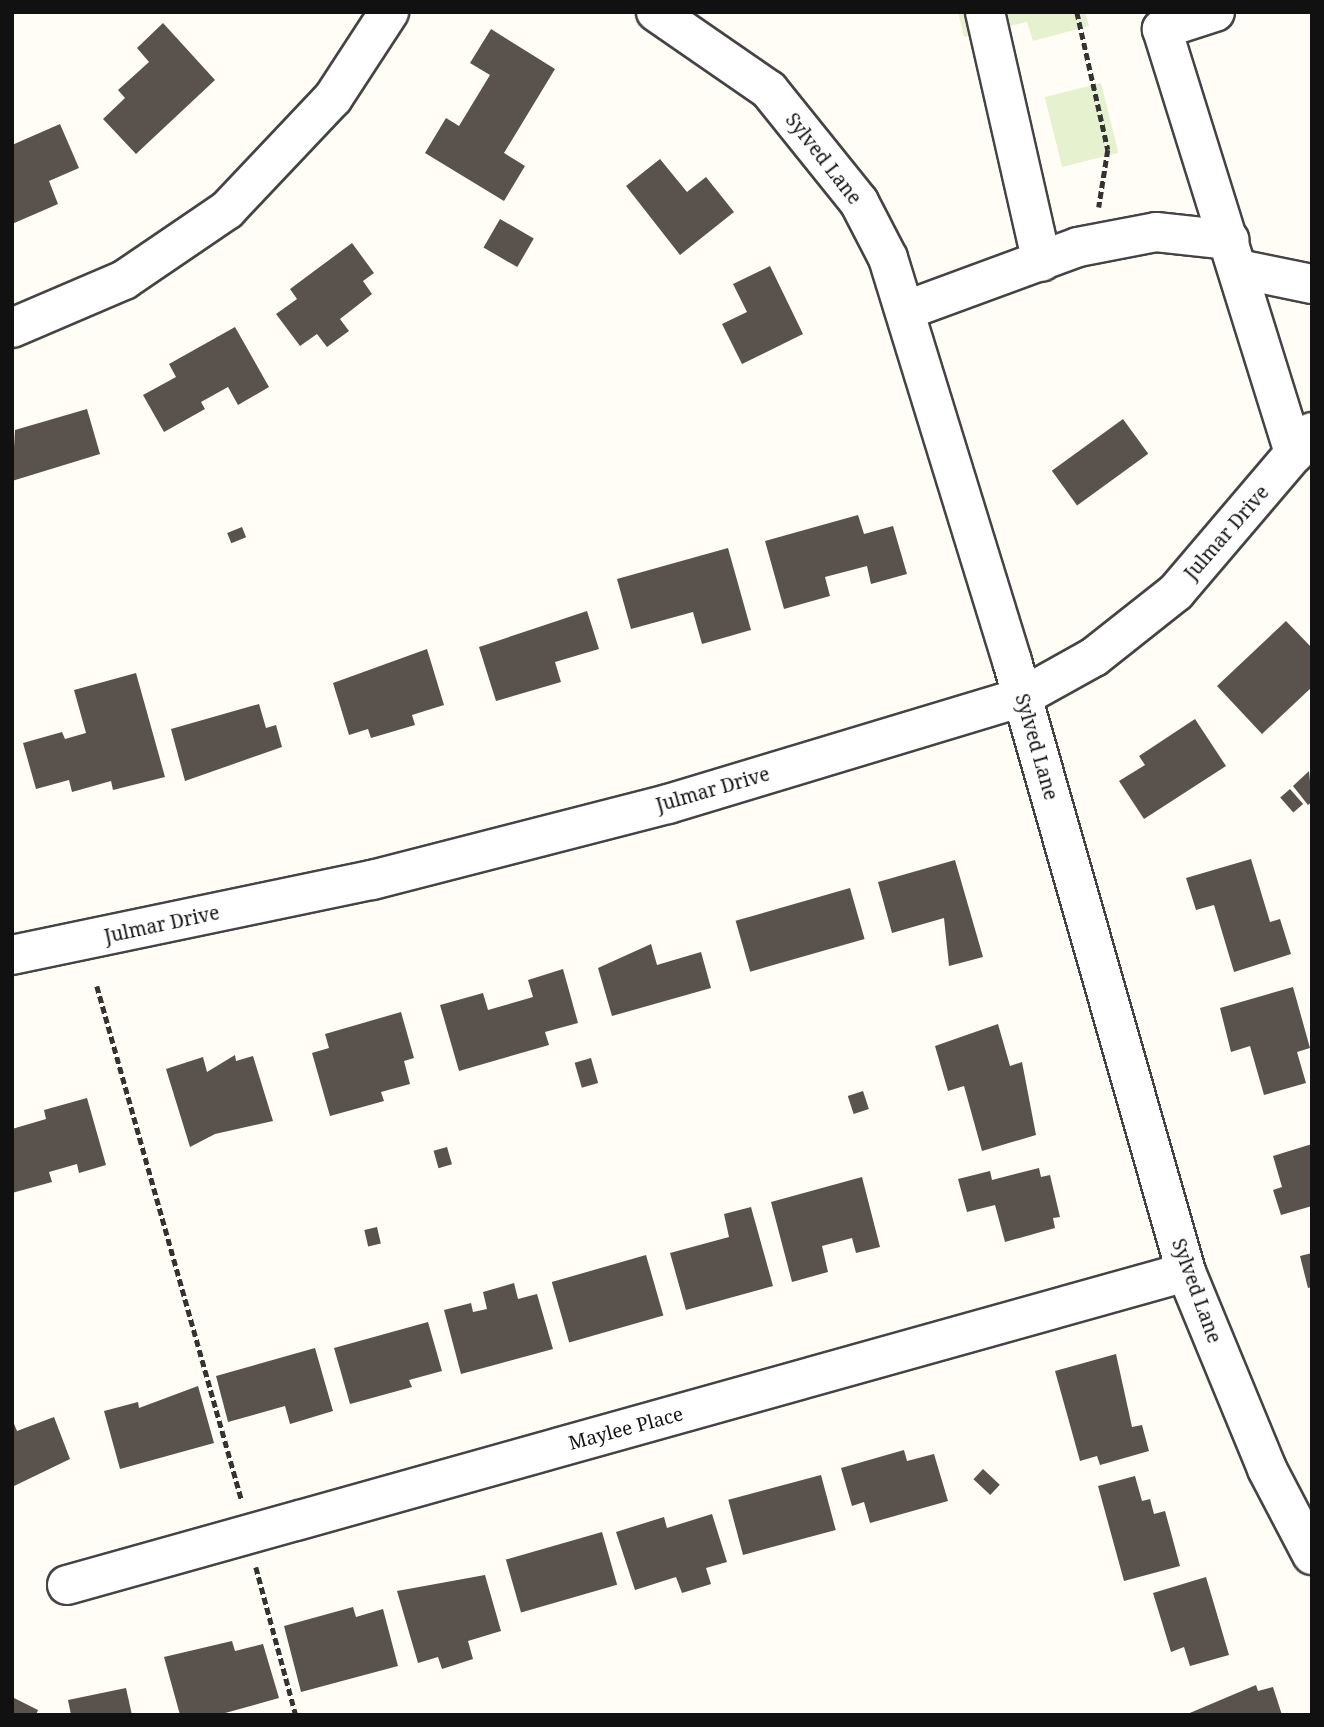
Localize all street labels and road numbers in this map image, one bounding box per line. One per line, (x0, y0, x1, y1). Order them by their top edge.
street label: Sylved Lane (780, 109, 866, 209)
street label: Julmar Drive (1180, 481, 1274, 585)
street label: Sylved Lane (1010, 691, 1062, 803)
street label: Julmar Drive (653, 763, 773, 817)
street label: Julmar Drive (102, 902, 222, 948)
street label: Sylved Lane (1167, 1236, 1225, 1346)
street label: Maylee Place (566, 1403, 686, 1455)

